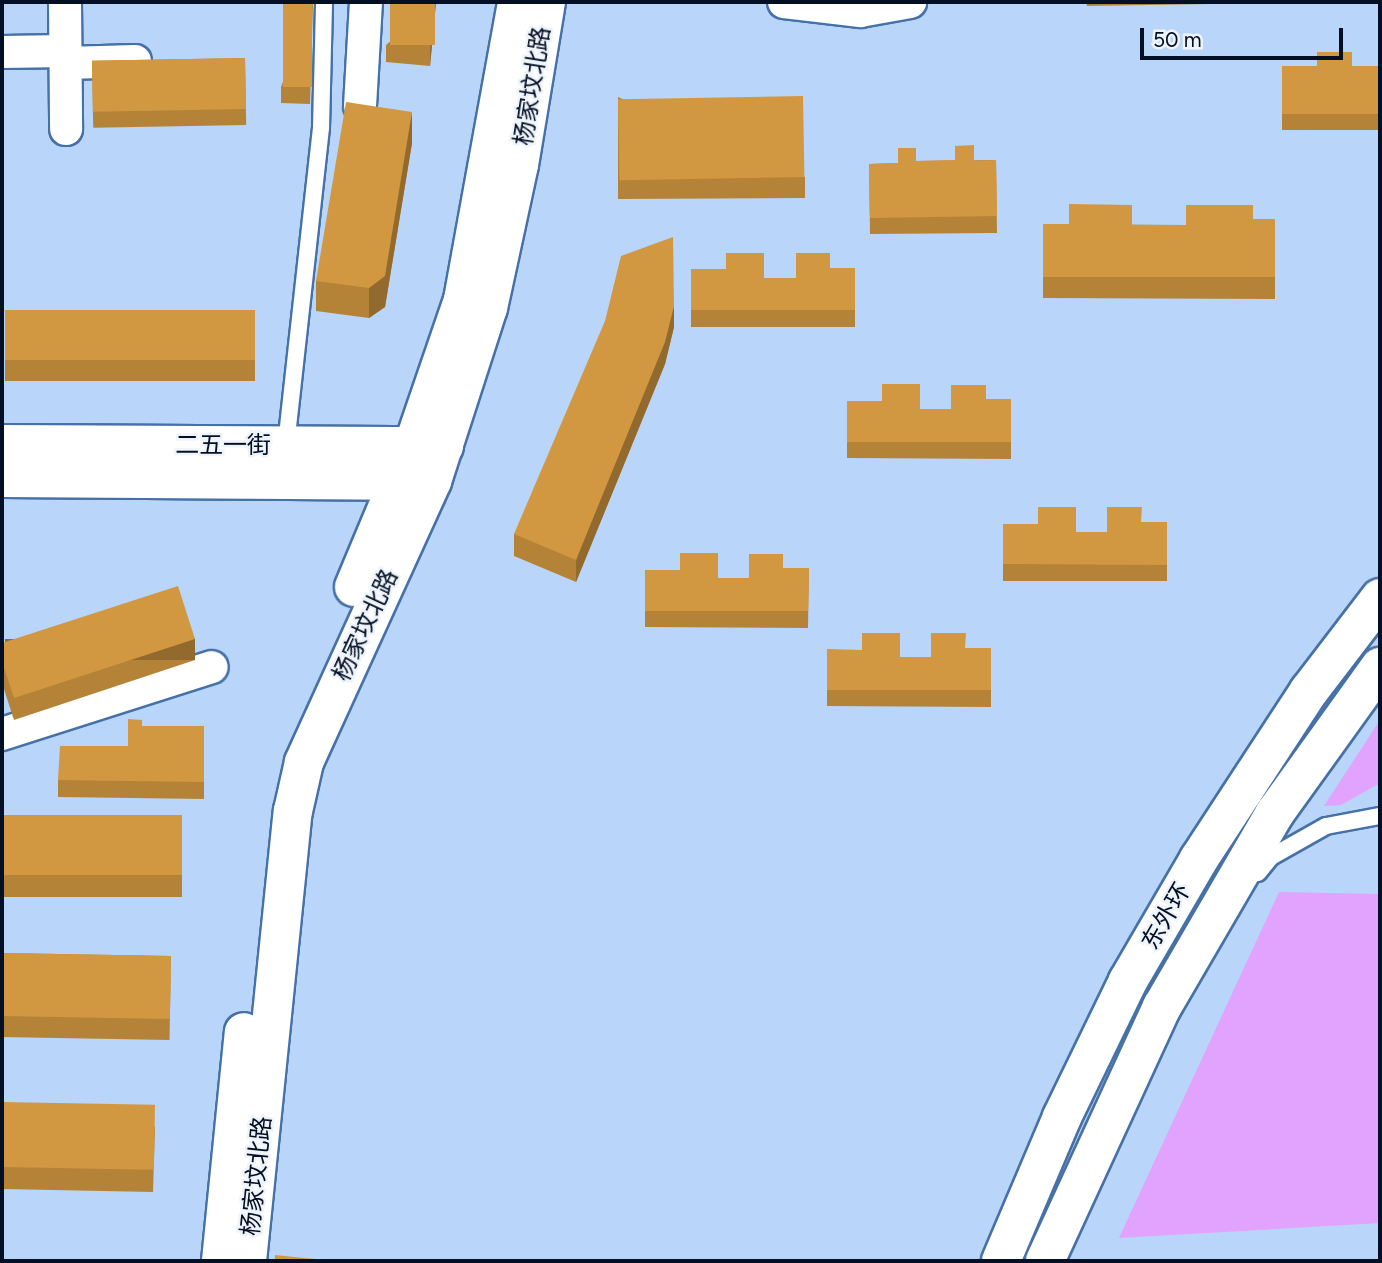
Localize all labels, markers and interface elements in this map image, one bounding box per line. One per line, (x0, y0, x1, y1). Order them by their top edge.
scale bar (1144, 14, 1347, 58)
street label: 杨家坟北路 (508, 24, 556, 148)
text: 50 m (1153, 27, 1202, 52)
street label: 二五一街 (175, 431, 271, 459)
street label: 杨家坟北路 (327, 565, 403, 685)
street label: 东外环 (1136, 878, 1196, 954)
street label: 杨家坟北路 (235, 1115, 277, 1237)

